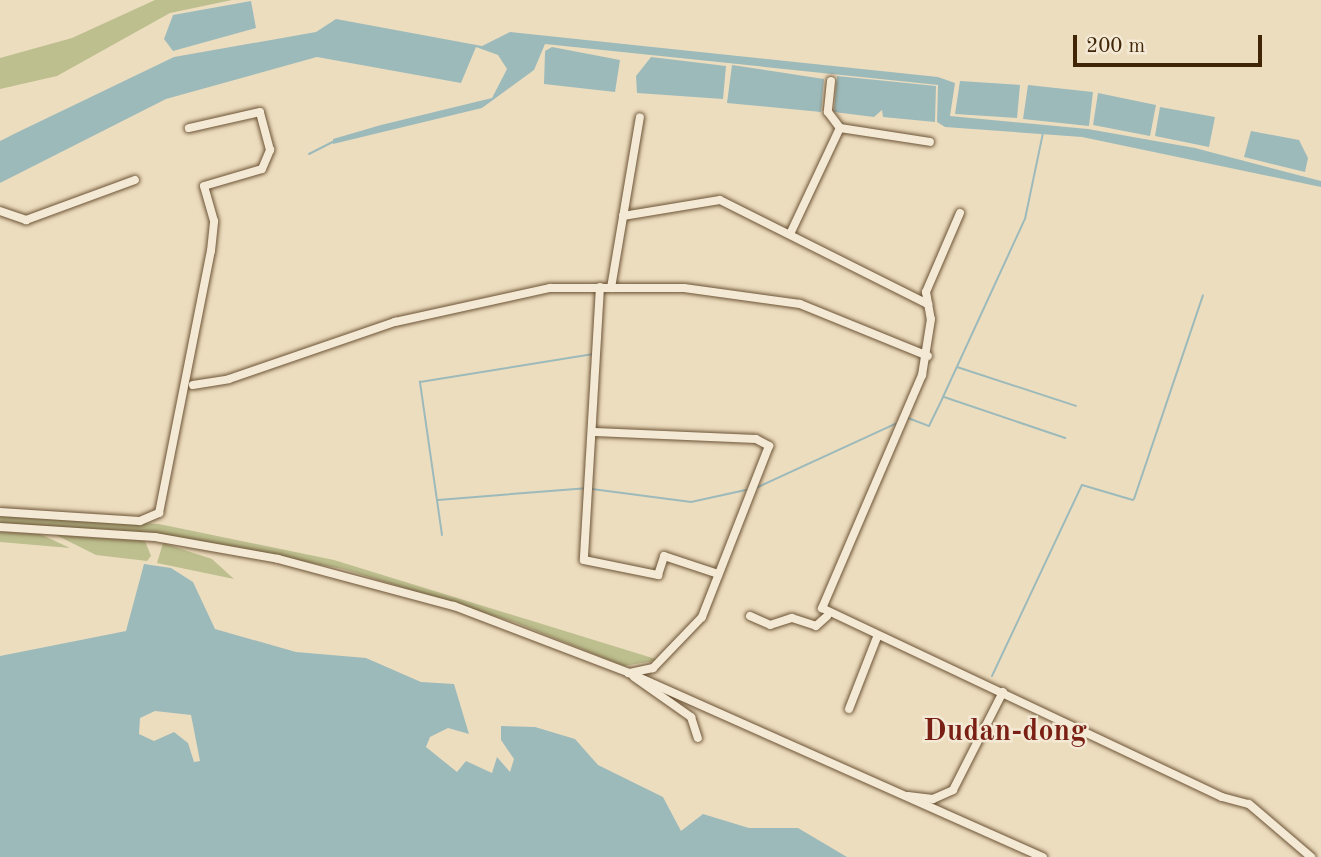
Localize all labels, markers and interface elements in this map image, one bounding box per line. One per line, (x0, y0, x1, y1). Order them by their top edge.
scale bar (1076, 21, 1265, 65)
text: 200 m (1086, 36, 1145, 57)
district label: Dudan-dong (923, 714, 1087, 750)

